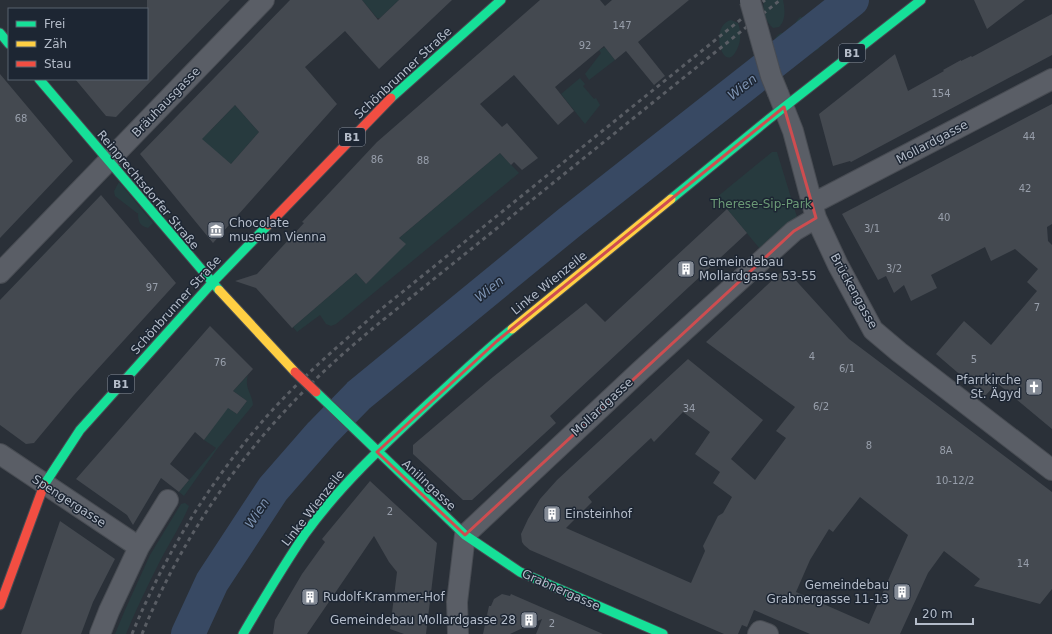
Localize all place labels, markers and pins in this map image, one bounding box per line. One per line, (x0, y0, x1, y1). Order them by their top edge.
place label: Chocolate museum Vienna (229, 216, 326, 244)
museum icon: Chocolate museum Vienna (206, 220, 226, 240)
place label: Gemeindebau Mollardgasse 53-55 (699, 255, 817, 283)
building icon: Gemeindebau Mollardgasse 53-55 (676, 259, 696, 279)
place label: Pfarrkirche St. Ägyd (956, 373, 1021, 401)
church icon: Pfarrkirche St. Ägyd (1024, 377, 1044, 397)
building icon: Einsteinhof (542, 504, 562, 524)
place label: Einsteinhof (565, 507, 633, 521)
place label: Gemeindebau Grabnergasse 11-13 (767, 578, 889, 606)
building icon: Gemeindebau Grabnergasse 11-13 (892, 582, 912, 602)
building icon: Rudolf-Krammer-Hof (300, 587, 320, 607)
place label: Rudolf-Krammer-Hof (323, 590, 445, 604)
building icon: Gemeindebau Mollardgasse 28 (519, 610, 539, 630)
place label: Gemeindebau Mollardgasse 28 (330, 613, 516, 627)

